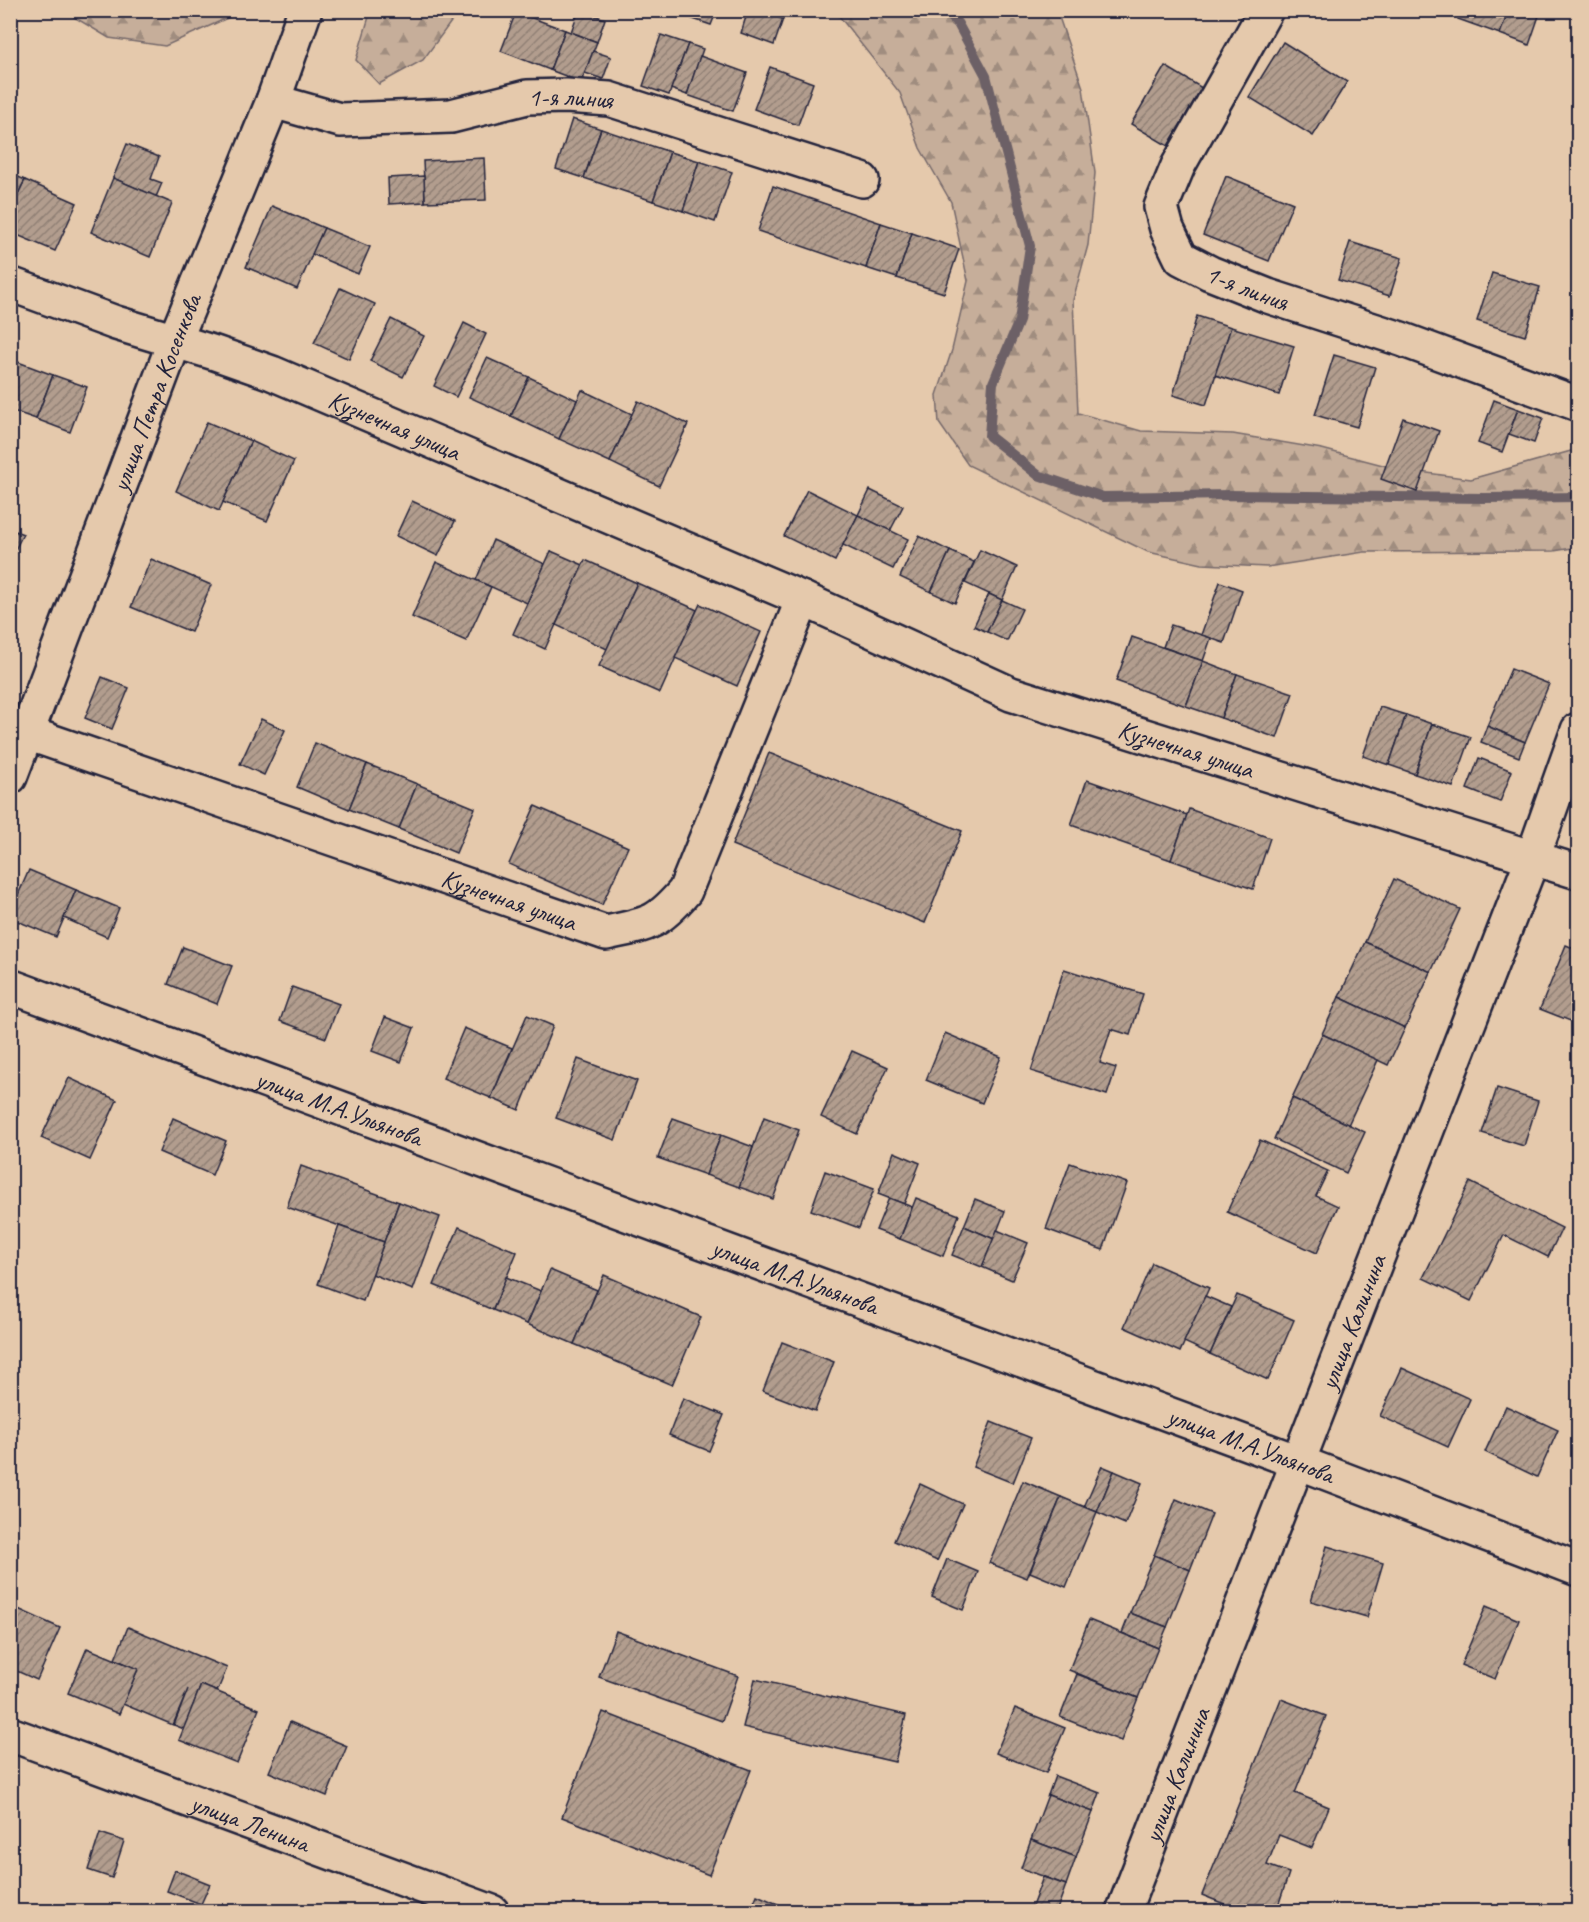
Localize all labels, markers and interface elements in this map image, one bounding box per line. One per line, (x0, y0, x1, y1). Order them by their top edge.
street label: 1-я линия (528, 80, 620, 117)
street label: 1-я линия (1201, 257, 1294, 319)
street label: улица Петра Косенкова (103, 287, 210, 498)
street label: Кузнечная улица (323, 383, 467, 469)
street label: Кузнечная улица (1114, 713, 1259, 787)
street label: Кузнечная улица (437, 861, 582, 939)
street label: улица М.А.Ульянова (249, 1062, 429, 1155)
street label: улица М.А.Ульянова (705, 1230, 885, 1323)
street label: улица Калинина (1311, 1248, 1394, 1396)
street label: улица М.А.Ульянова (1161, 1399, 1341, 1492)
street label: улица Калинина (1135, 1701, 1218, 1849)
street label: улица Ленина (184, 1786, 316, 1861)

